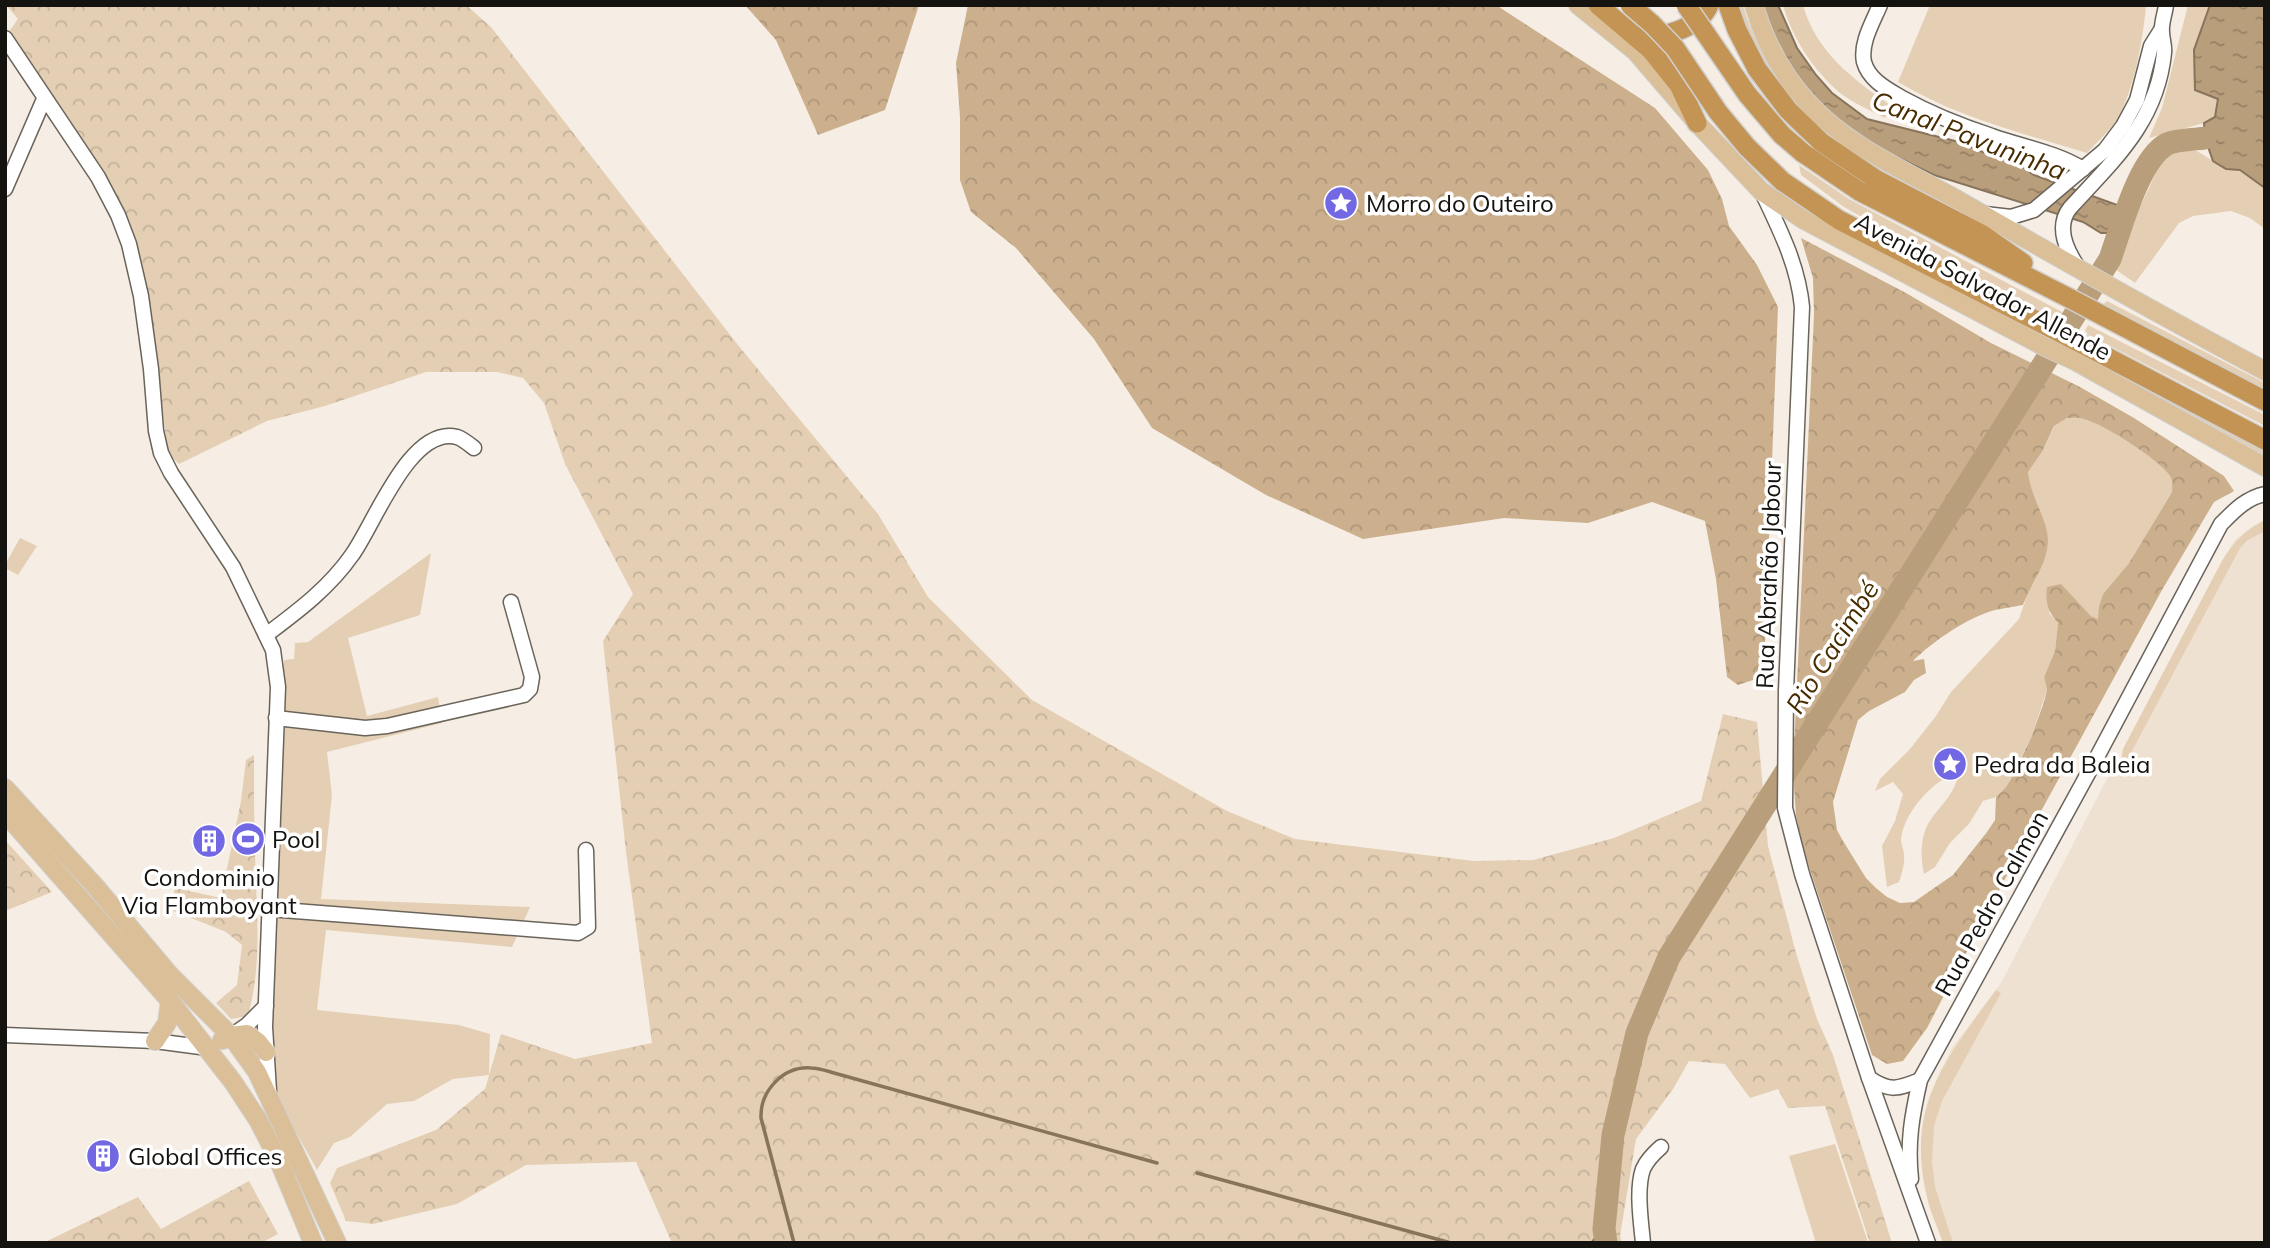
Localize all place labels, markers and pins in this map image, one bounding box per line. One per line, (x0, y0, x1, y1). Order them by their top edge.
place icon: Morro do Outeiro (1322, 184, 1360, 222)
place label: Morro do Outeiro (1366, 188, 1554, 218)
place icon: Pedra da Baleia (1931, 745, 1969, 783)
place label: Pedra da Baleia (1974, 749, 2150, 779)
sports icon: Pool (229, 820, 267, 858)
building icon: Condominio Via Flamboyant (190, 822, 228, 860)
place label: Pool (272, 824, 320, 854)
place label: Condominio Via Flamboyant (121, 862, 297, 920)
building icon: Global Offices (84, 1137, 122, 1175)
place label: Global Offices (128, 1141, 282, 1171)

